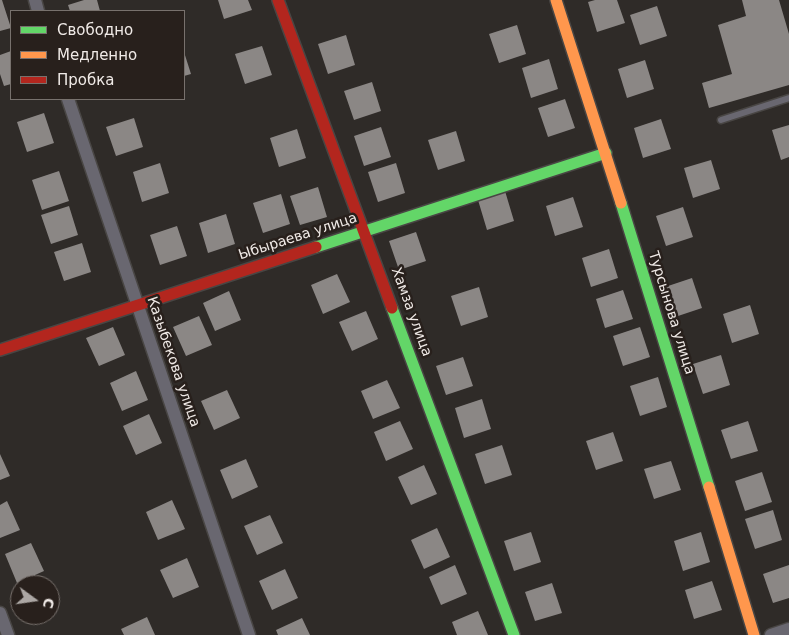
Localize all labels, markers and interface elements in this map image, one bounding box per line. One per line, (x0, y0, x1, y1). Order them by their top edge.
legend (10, 10, 185, 100)
text: Свободно (57, 21, 133, 39)
text: Медленно (57, 46, 137, 64)
text: Пробка (57, 71, 114, 89)
street label: Ыбыраева улица (237, 210, 359, 264)
street label: Турсынова улица (644, 249, 698, 377)
street label: Хамза улица (387, 265, 435, 359)
street label: Казыбекова улица (143, 294, 203, 430)
north arrow (10, 575, 60, 625)
text: С (40, 596, 58, 610)

